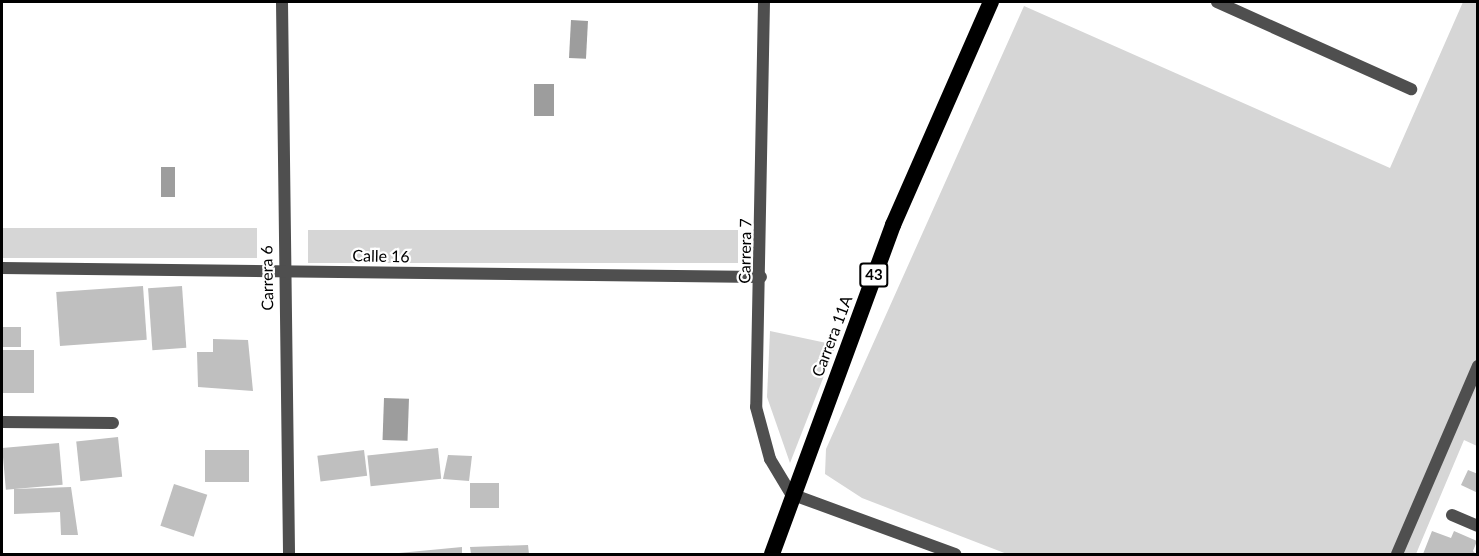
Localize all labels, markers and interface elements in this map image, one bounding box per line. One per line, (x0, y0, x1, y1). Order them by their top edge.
street label: Carrera 7 (735, 218, 755, 284)
street label: Carrera 6 (257, 245, 277, 311)
street label: Calle 16 (352, 246, 410, 266)
road number: 43 (859, 263, 889, 287)
street label: Carrera 11A (808, 293, 856, 379)

